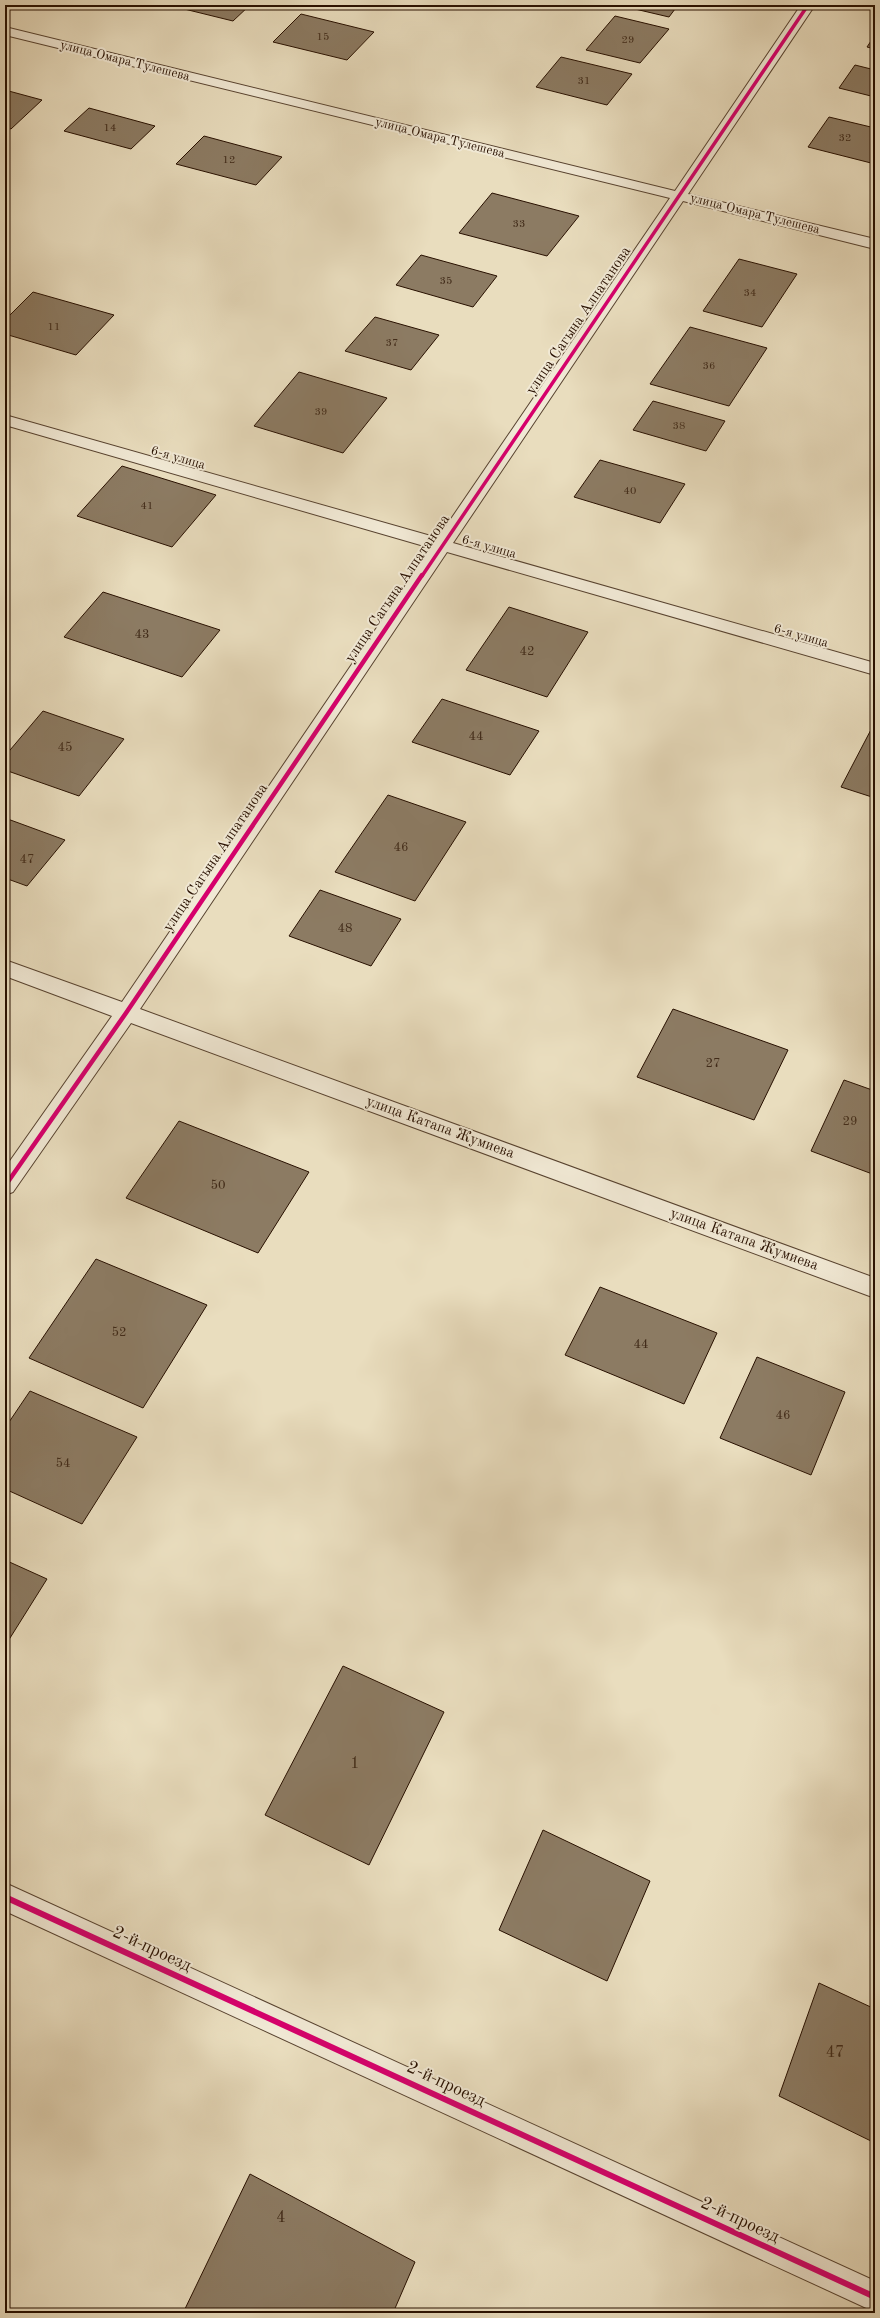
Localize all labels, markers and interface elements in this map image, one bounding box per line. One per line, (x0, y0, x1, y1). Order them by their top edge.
house number: 15 (317, 32, 329, 43)
house number: 29 (622, 35, 634, 46)
street label: улица Омара Тулешева (59, 39, 192, 84)
house number: 31 (578, 76, 590, 87)
street label: улица Омара Тулешева (374, 116, 507, 161)
house number: 14 (104, 123, 116, 134)
house number: 32 (839, 133, 851, 144)
house number: 12 (223, 155, 235, 166)
street label: улица Омара Тулешева (689, 192, 822, 237)
house number: 33 (513, 219, 525, 230)
street label: улица Сагына Алпатанова (524, 244, 634, 398)
house number: 35 (440, 276, 452, 287)
house number: 34 (744, 288, 756, 299)
house number: 11 (48, 322, 60, 333)
house number: 37 (386, 338, 398, 349)
house number: 36 (703, 361, 715, 372)
house number: 39 (315, 407, 327, 418)
house number: 38 (673, 421, 685, 432)
street label: 6-я улица (149, 444, 207, 472)
house number: 40 (624, 486, 636, 497)
house number: 41 (141, 501, 153, 512)
street label: улица Сагына Алпатанова (343, 512, 453, 666)
street label: 6-я улица (460, 533, 518, 561)
street label: 6-я улица (772, 622, 830, 650)
house number: 43 (134, 628, 150, 641)
house number: 42 (519, 645, 535, 658)
house number: 44 (468, 730, 484, 743)
house number: 45 (57, 741, 73, 754)
street label: улица Сагына Алпатанова (161, 781, 271, 935)
house number: 46 (393, 841, 409, 854)
house number: 47 (19, 853, 35, 866)
house number: 48 (337, 922, 353, 935)
house number: 27 (705, 1057, 721, 1070)
street label: улица Катапа Жумиева (364, 1094, 517, 1162)
house number: 29 (842, 1115, 858, 1128)
house number: 50 (210, 1179, 226, 1192)
street label: улица Катапа Жумиева (668, 1206, 821, 1274)
house number: 52 (111, 1326, 127, 1339)
house number: 44 (633, 1338, 649, 1351)
house number: 46 (775, 1409, 791, 1422)
house number: 54 (55, 1457, 71, 1470)
house number: 1 (350, 1756, 360, 1772)
street label: 2-й проезд (110, 1923, 194, 1975)
house number: 47 (826, 2045, 844, 2061)
street label: 2-й проезд (404, 2058, 488, 2110)
street label: 2-й проезд (698, 2194, 782, 2246)
house number: 4 (276, 2210, 286, 2226)

